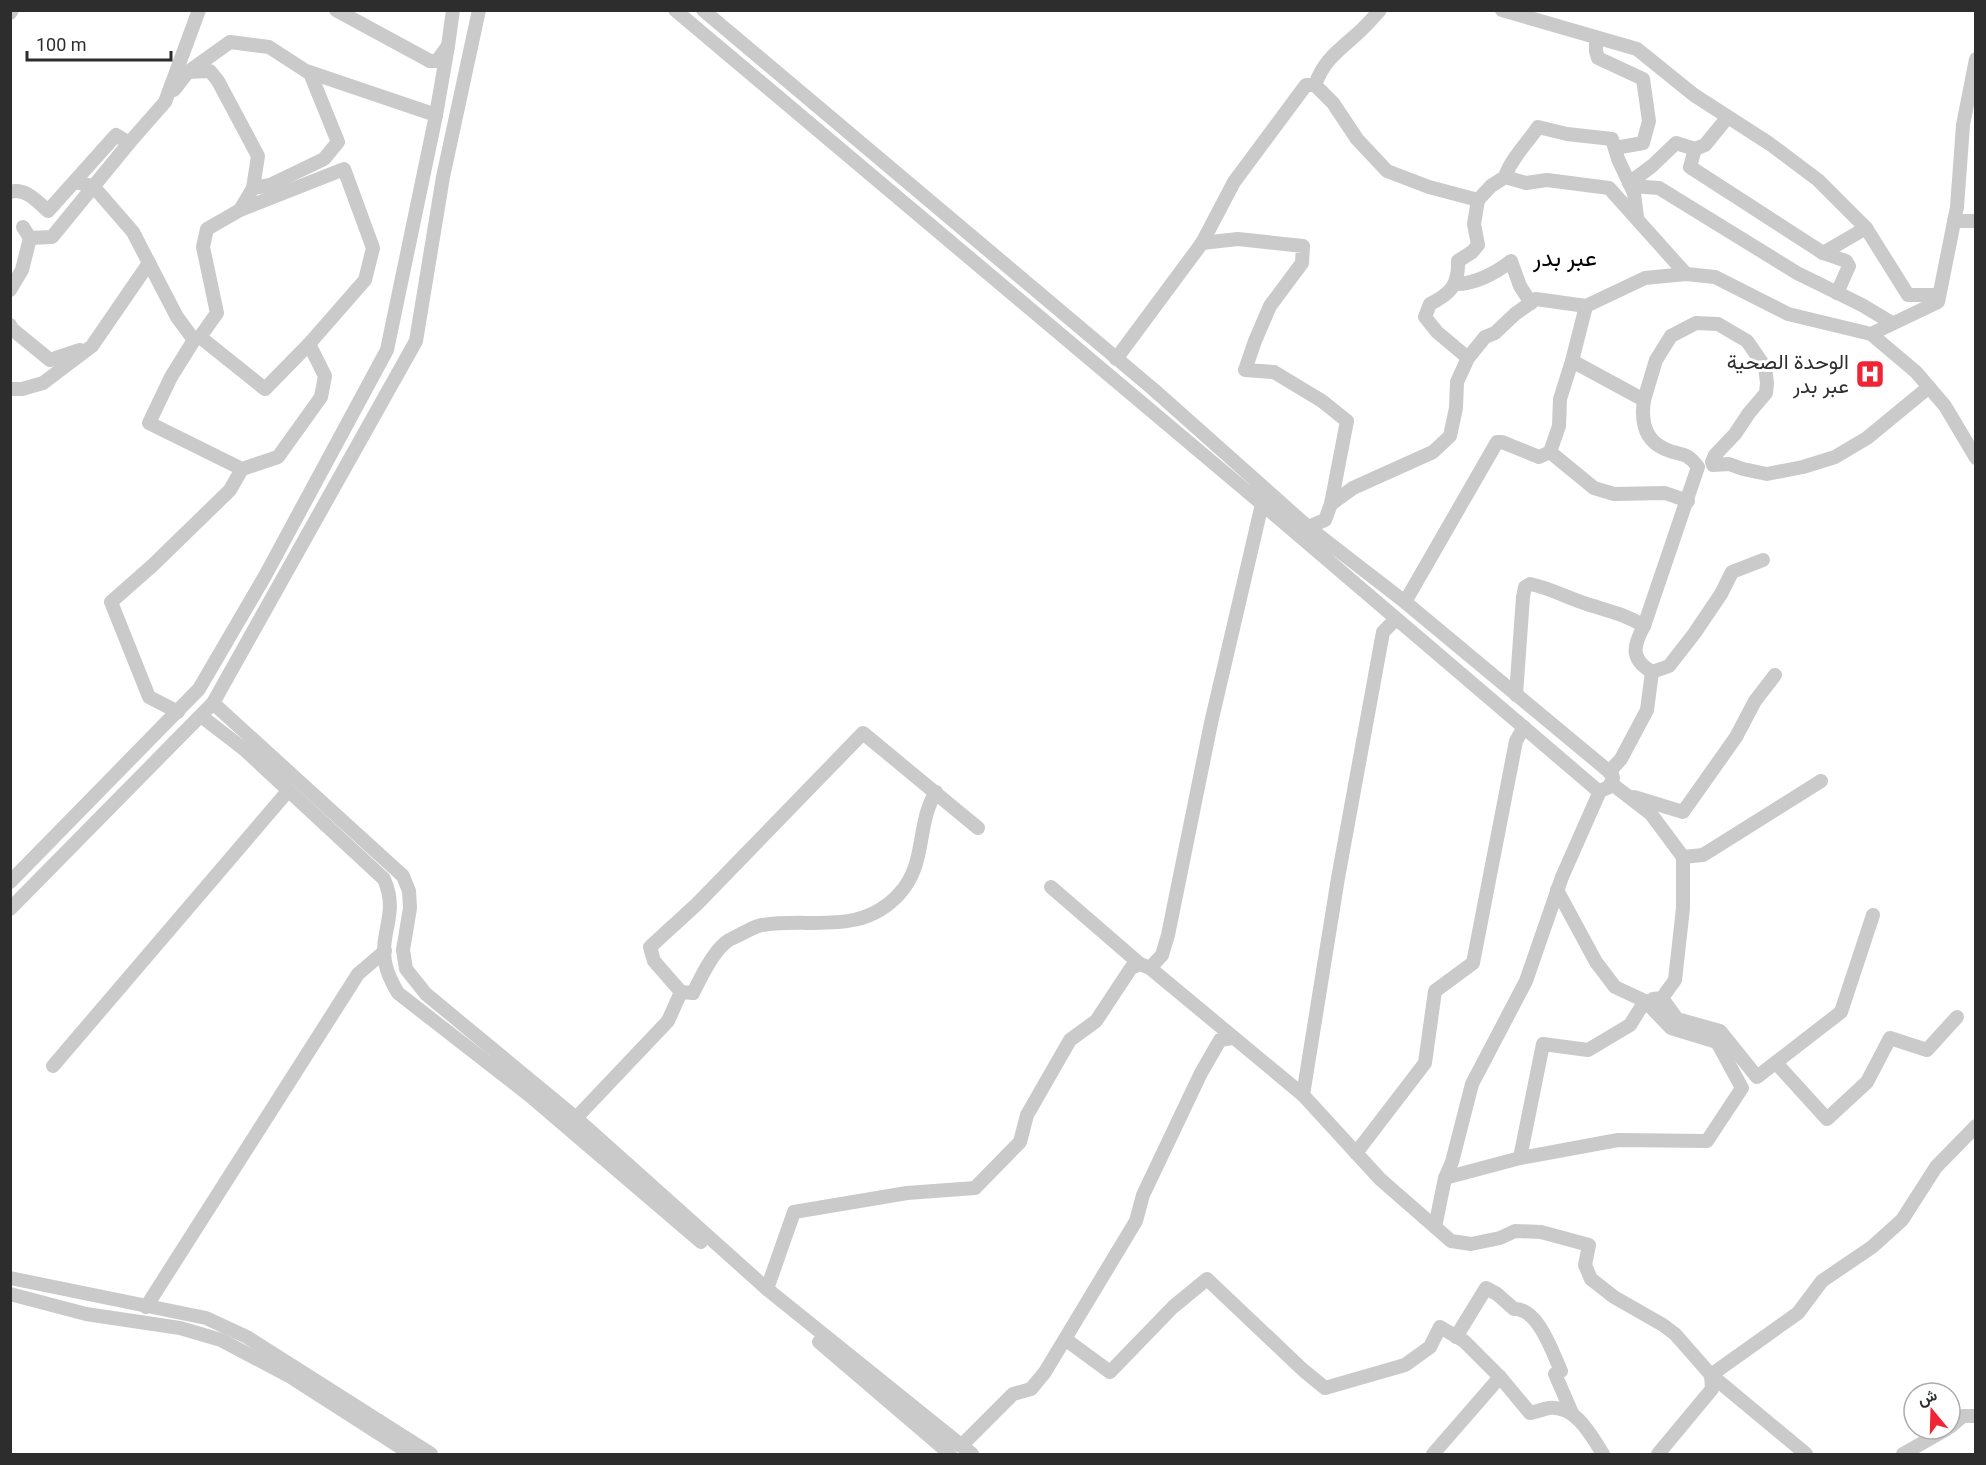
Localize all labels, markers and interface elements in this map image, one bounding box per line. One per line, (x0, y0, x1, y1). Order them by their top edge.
scale bar (27, 24, 171, 62)
text: 100 m (36, 34, 87, 55)
district label: عبر بدر (1532, 244, 1597, 273)
place label: الوحدة الصحية عبر بدر (1727, 350, 1849, 399)
hospital icon: الوحدة الصحية عبر بدر (1854, 358, 1886, 390)
north arrow (1902, 1381, 1962, 1441)
text: ش (1915, 1385, 1939, 1409)

